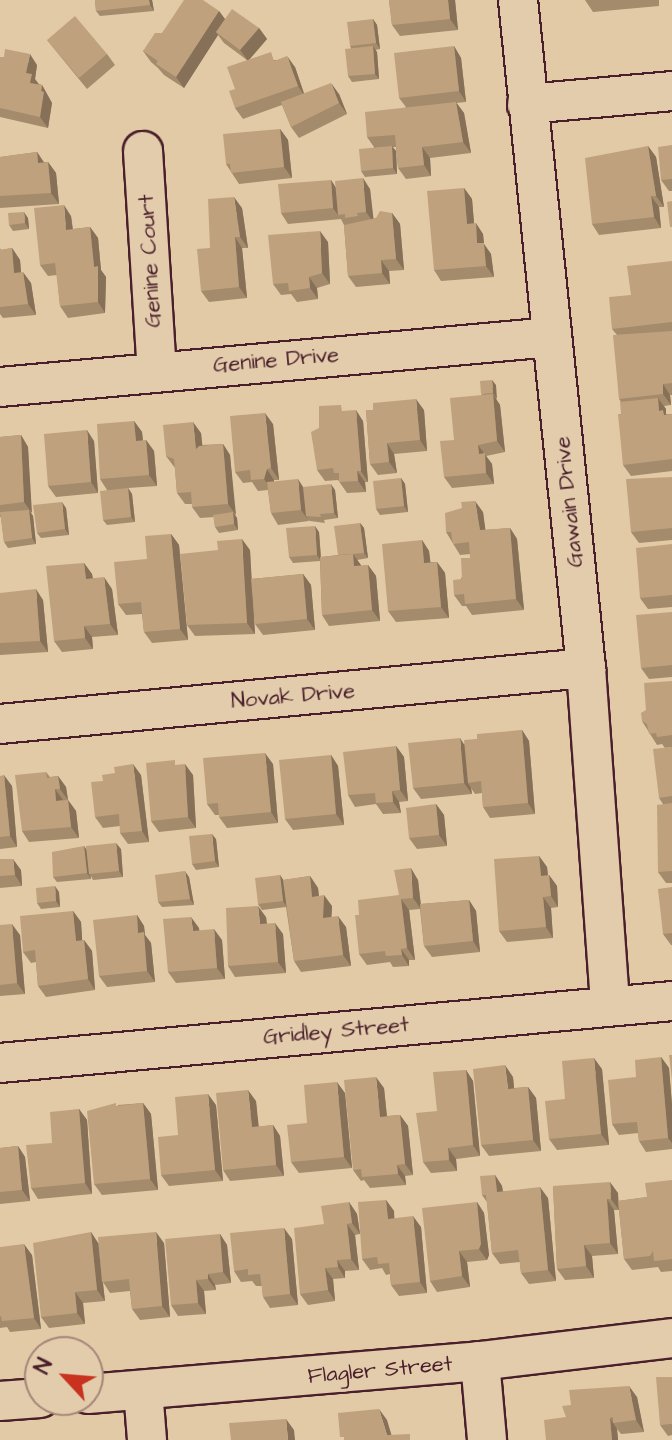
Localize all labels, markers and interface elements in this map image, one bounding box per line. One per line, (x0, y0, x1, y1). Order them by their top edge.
street label: Genine Court (133, 194, 167, 328)
street label: Genine Drive (212, 341, 340, 379)
street label: Gawain Drive (549, 435, 589, 569)
street label: Novak Drive (230, 677, 356, 715)
street label: Gridley Street (262, 1011, 410, 1051)
north arrow (24, 1336, 104, 1416)
street label: Flagler Street (306, 1351, 454, 1389)
text: N (27, 1353, 61, 1379)

